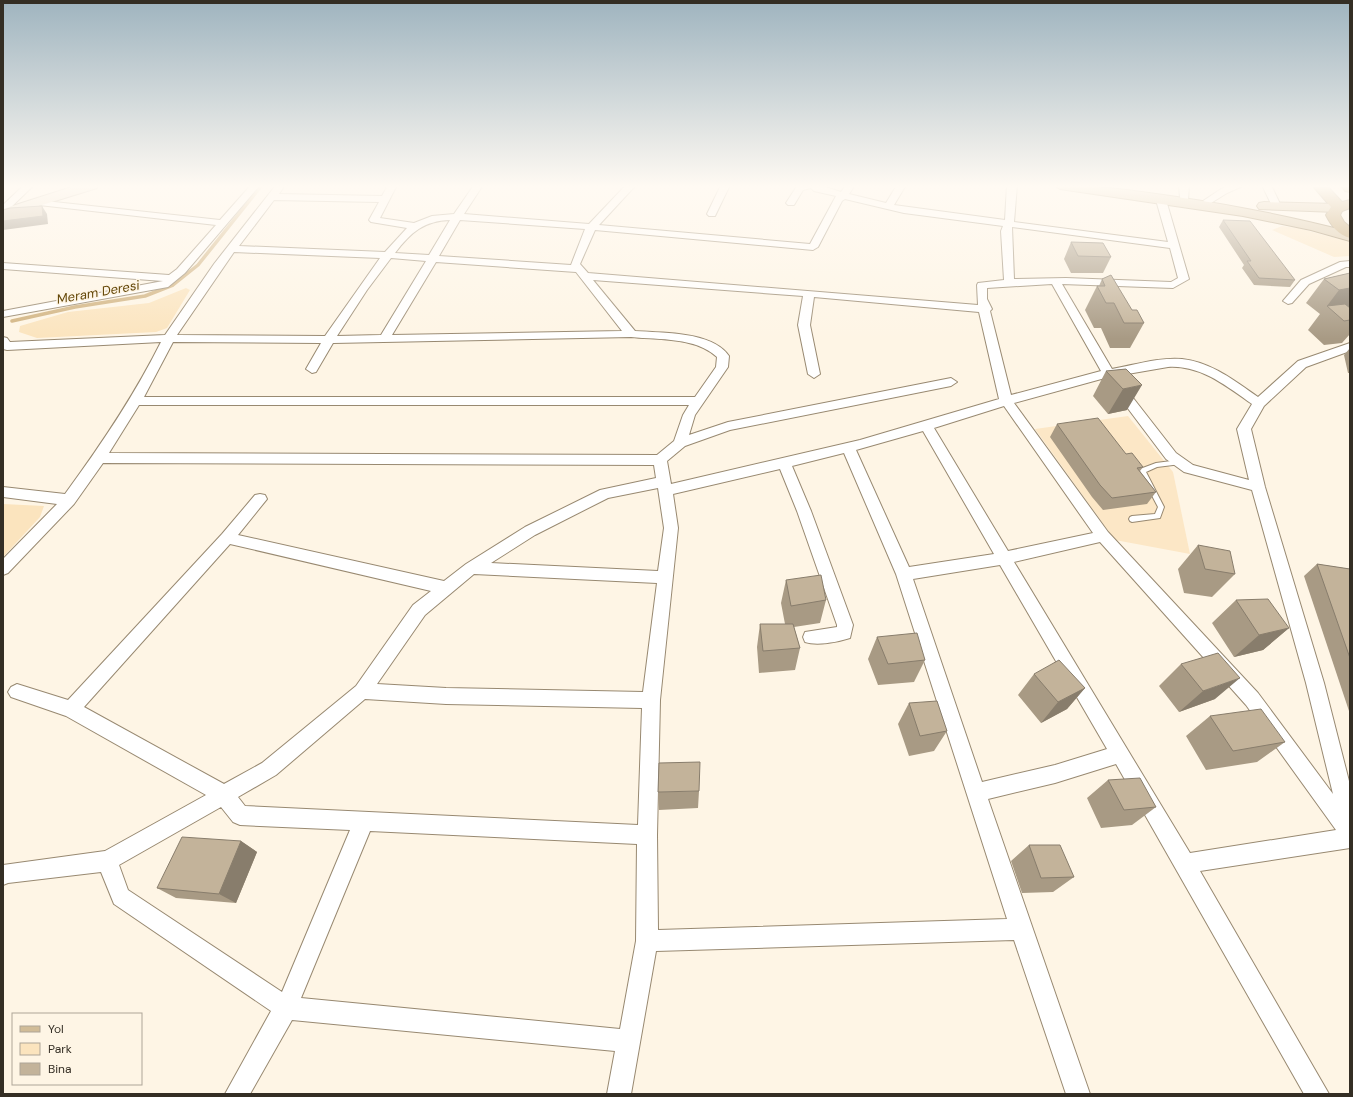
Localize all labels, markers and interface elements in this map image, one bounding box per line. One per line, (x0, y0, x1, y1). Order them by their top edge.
water label: Meram Deresi (55, 276, 142, 308)
legend (12, 1013, 142, 1085)
text: Yol (48, 1021, 64, 1037)
text: Park (48, 1041, 72, 1057)
text: Bina (48, 1061, 72, 1077)

